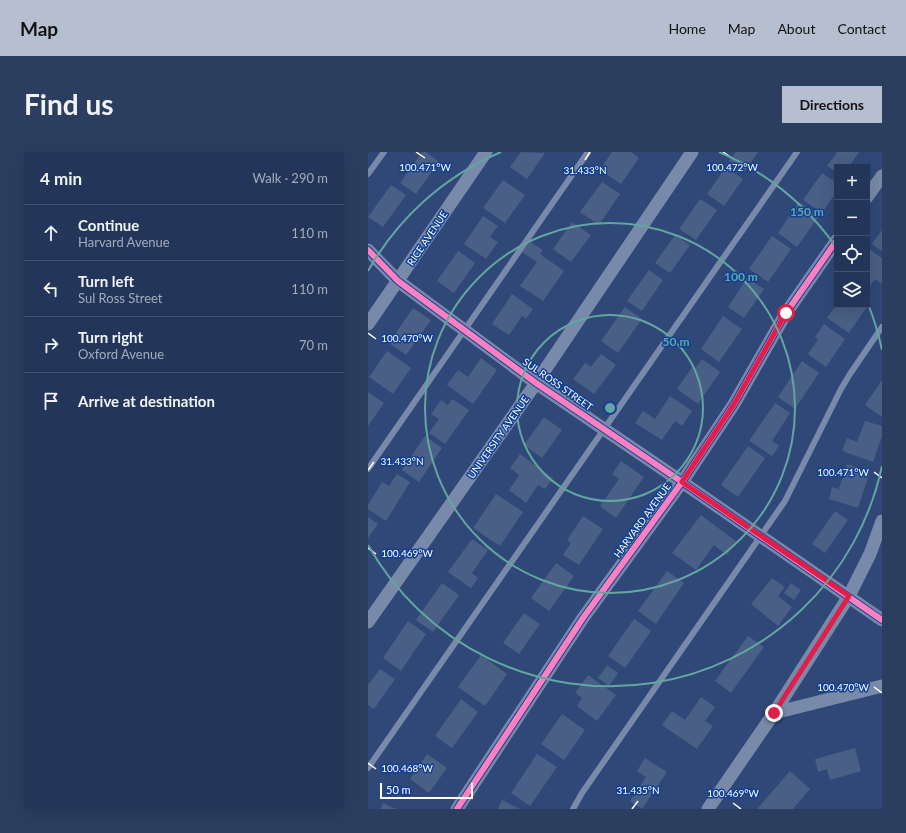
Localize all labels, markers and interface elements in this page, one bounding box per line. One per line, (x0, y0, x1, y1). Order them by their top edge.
text: Map (20, 17, 58, 40)
text: Home (668, 20, 706, 37)
text: Map (728, 20, 755, 37)
text: About (777, 20, 815, 37)
text: Contact (837, 20, 886, 37)
button: Directions (782, 86, 882, 123)
text: Find us (24, 87, 114, 121)
text: 100.471°W (399, 161, 451, 173)
text: 100.472°W (706, 161, 758, 173)
text: 31.433°N (563, 164, 607, 176)
map controls (834, 164, 870, 308)
button: + (834, 164, 870, 200)
text: 4 min (40, 168, 82, 189)
text: Walk · 290 m (252, 170, 328, 186)
button: − (834, 200, 870, 236)
text: 150 m (790, 204, 824, 219)
street label: RICE AVENUE (404, 208, 450, 268)
text: Continue (78, 216, 139, 234)
icon: ahead (40, 222, 62, 244)
text: 110 m (291, 225, 328, 241)
text: Harvard Avenue (78, 234, 170, 250)
button: locate (834, 236, 870, 272)
text: 100 m (724, 269, 758, 284)
text: Turn left (78, 272, 134, 290)
button: layers (834, 272, 870, 308)
icon: left (40, 278, 62, 300)
text: 110 m (291, 281, 328, 297)
text: Sul Ross Street (78, 290, 162, 306)
route start (777, 304, 795, 322)
text: Turn right (78, 328, 143, 346)
text: 100.470°W (381, 332, 433, 344)
icon: right (40, 334, 62, 356)
text: 50 m (663, 334, 689, 349)
text: 70 m (299, 337, 328, 353)
text: Oxford Avenue (78, 346, 164, 362)
street label: SUL ROSS STREET (521, 355, 595, 413)
icon: arrive (40, 390, 62, 412)
text: Arrive at destination (78, 392, 215, 410)
street label: UNIVERSITY AVENUE (465, 393, 531, 481)
centre of rings (603, 401, 617, 415)
text: 31.433°N (380, 455, 424, 467)
text: 100.471°W (817, 466, 869, 478)
street label: HARVARD AVENUE (611, 480, 673, 560)
text: 100.469°W (381, 547, 433, 559)
text: 100.470°W (817, 681, 869, 693)
route end (765, 704, 783, 722)
text: 100.468°W (381, 762, 433, 774)
scale bar (380, 781, 473, 800)
text: 50 m (386, 783, 411, 796)
text: 31.435°N (616, 784, 660, 796)
text: 100.469°W (707, 787, 759, 799)

